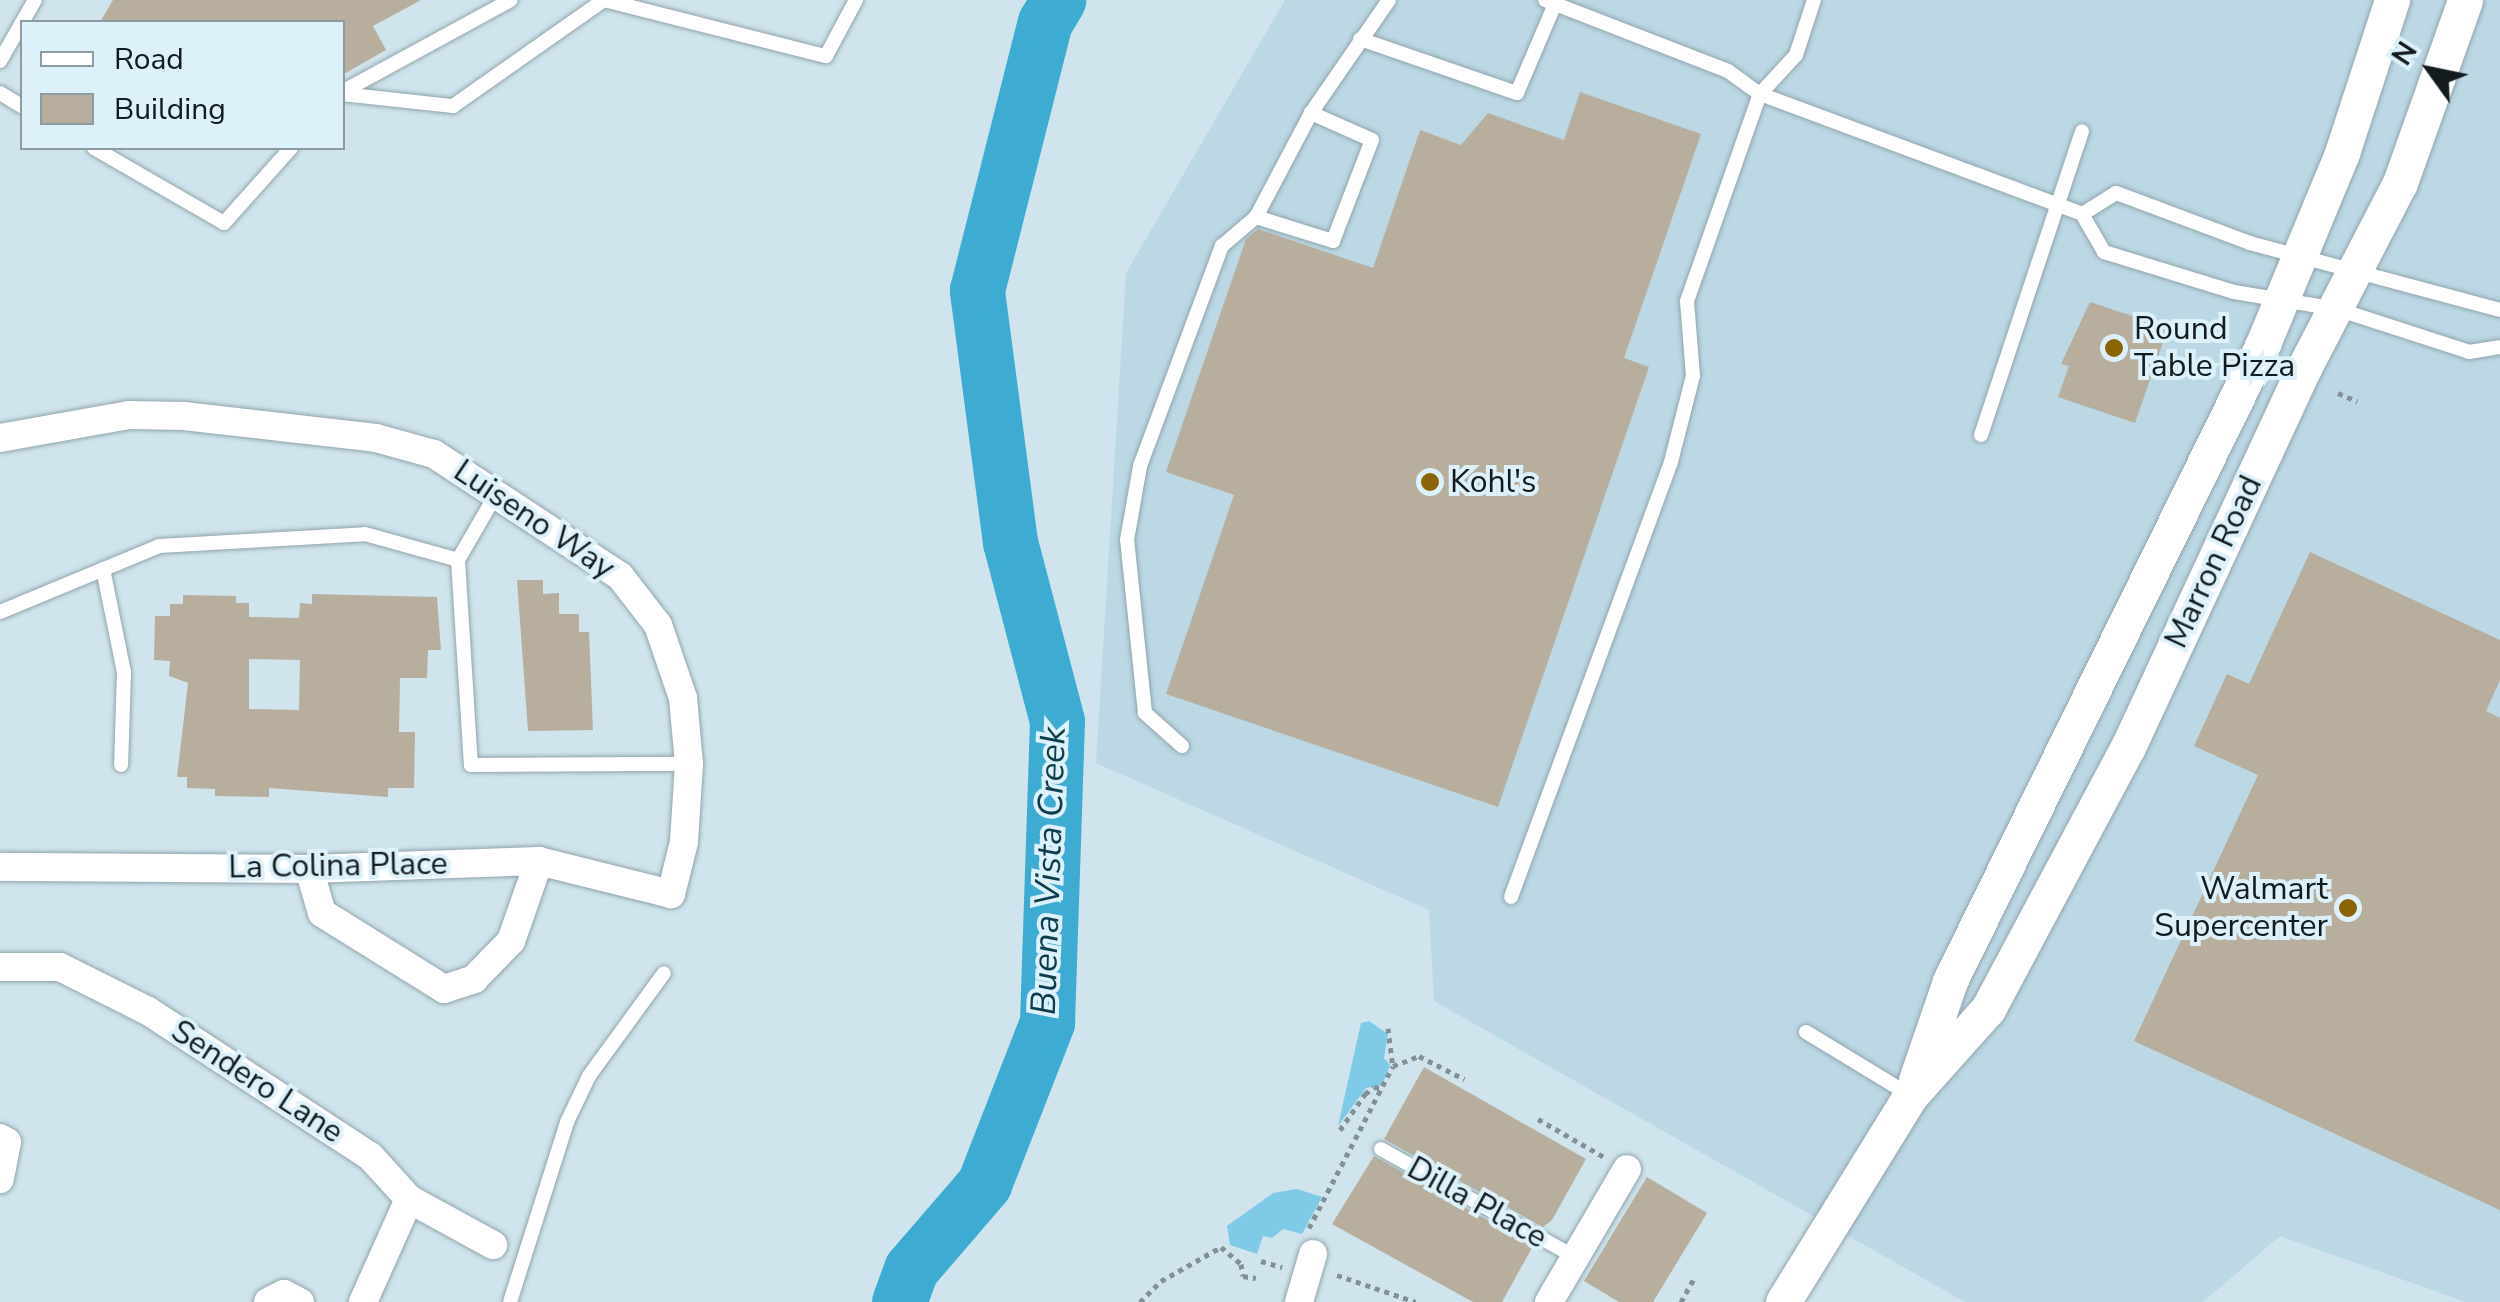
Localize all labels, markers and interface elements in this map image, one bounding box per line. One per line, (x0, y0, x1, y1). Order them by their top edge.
legend (20, 20, 345, 150)
north arrow (2380, 20, 2480, 120)
text: N (2383, 35, 2426, 73)
text: Road (114, 39, 184, 80)
text: Building (114, 89, 226, 130)
place label: Round Table Pizza (2134, 311, 2295, 386)
marker: Round Table Pizza (2103, 337, 2125, 359)
street label: Luiseno Way (446, 452, 622, 588)
place label: Kohl's (1450, 463, 1536, 501)
street label: Marron Road (2157, 470, 2271, 654)
marker: Kohl's (1419, 471, 1441, 493)
water label: Buena Vista Creek (1023, 726, 1075, 1016)
street label: La Colina Place (228, 845, 448, 887)
place label: Walmart Supercenter (2154, 871, 2328, 946)
marker: Walmart Supercenter (2337, 897, 2359, 919)
street label: Sendero Lane (164, 1012, 350, 1152)
street label: Dilla Place (1401, 1149, 1553, 1257)

